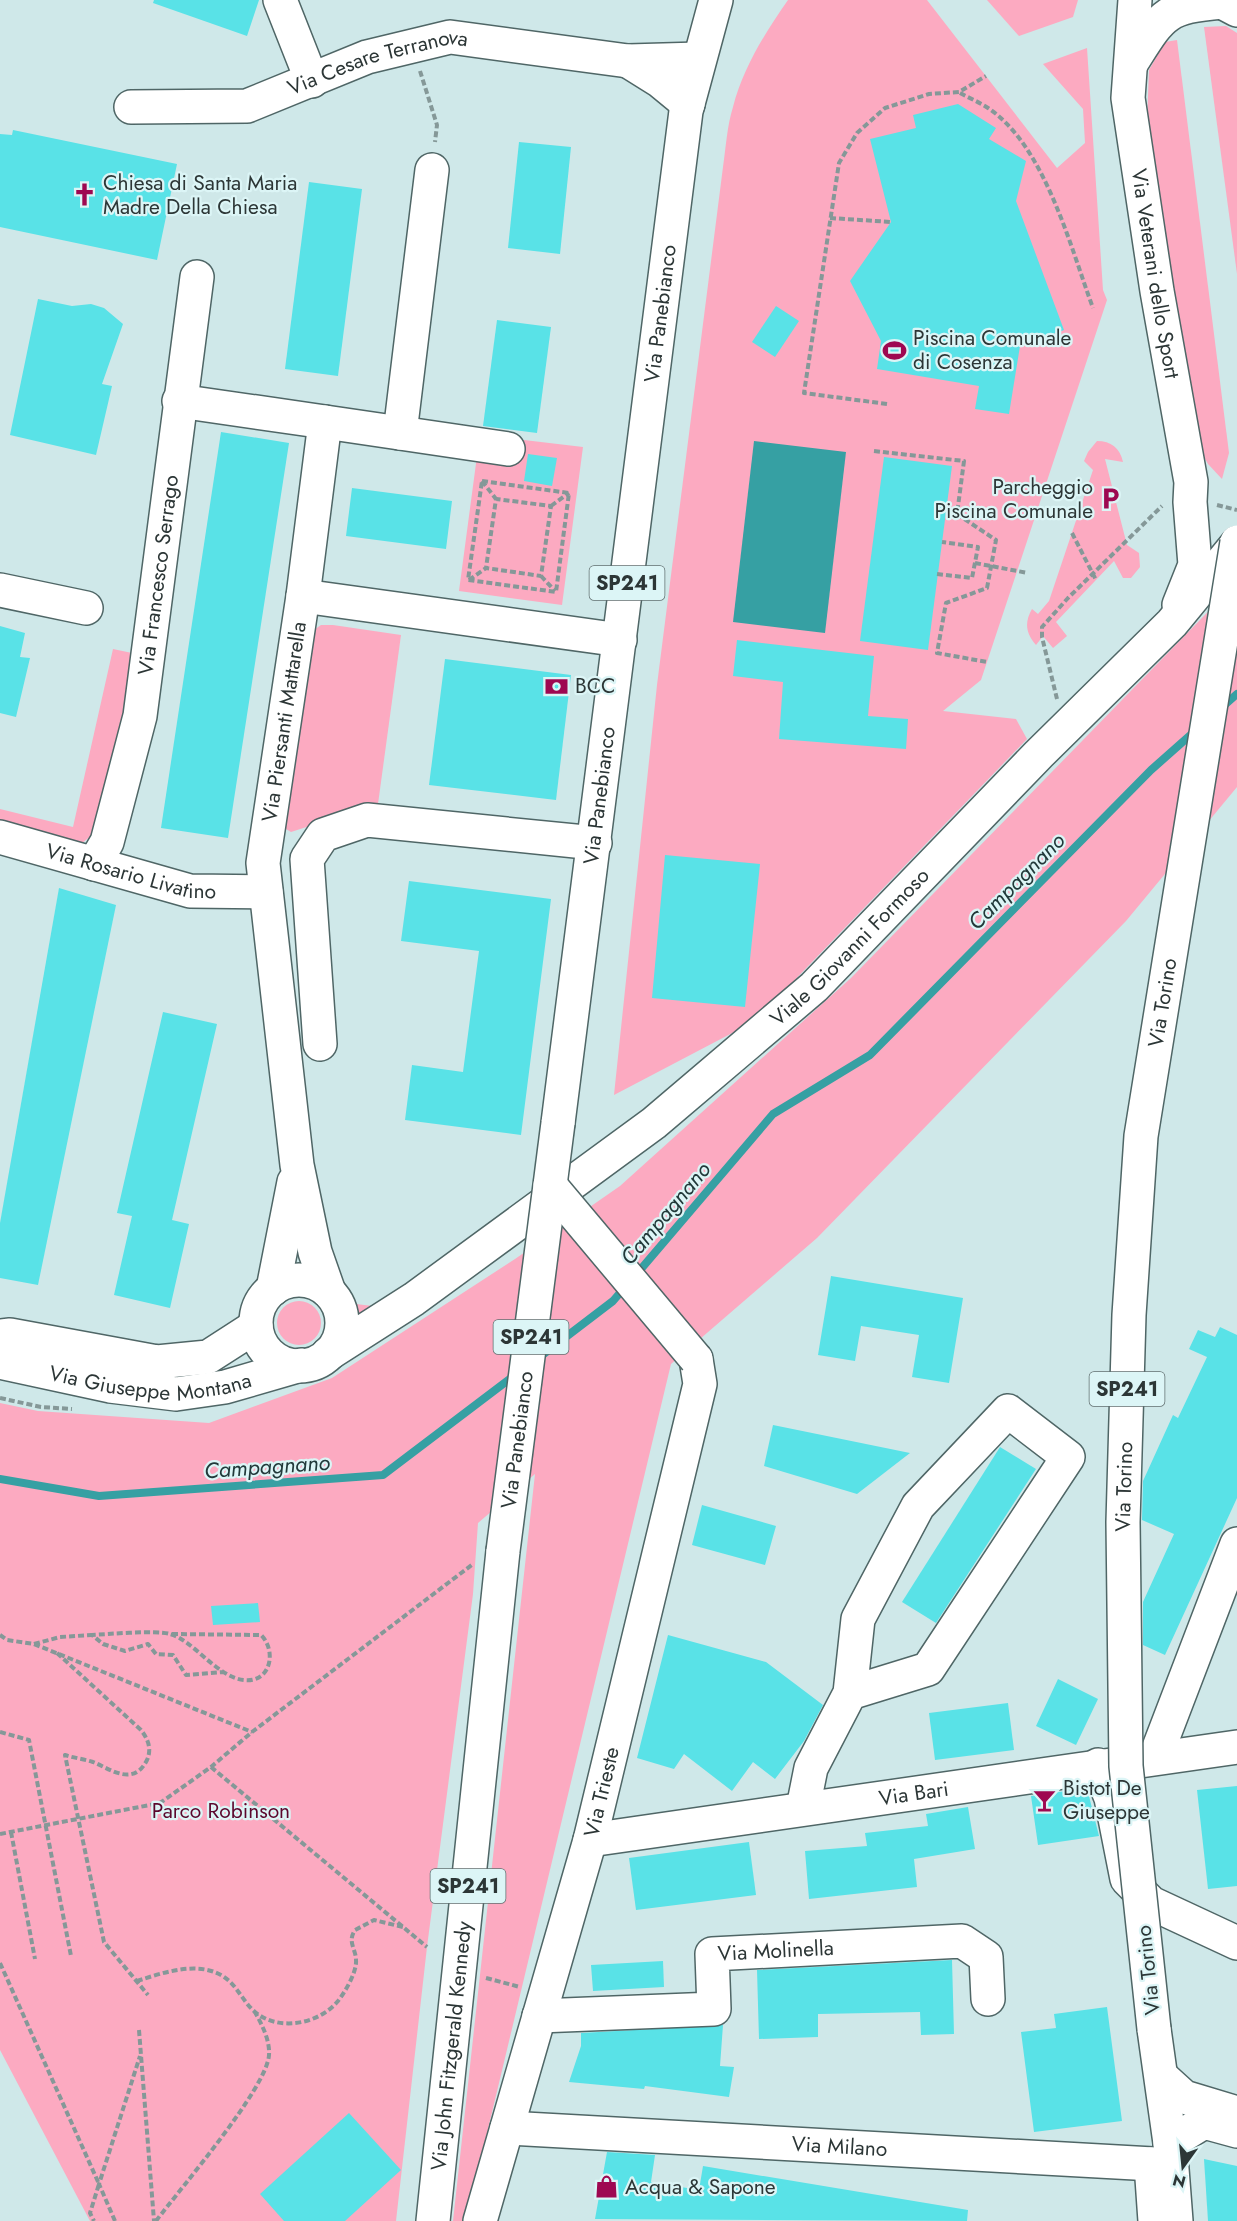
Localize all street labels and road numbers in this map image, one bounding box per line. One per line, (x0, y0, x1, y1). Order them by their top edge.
street label: Via Cesare Terranova (283, 22, 470, 103)
street label: Via Veterani dello Sport (1124, 167, 1187, 381)
street label: Via Panebianco (637, 243, 684, 384)
street label: Via Francesco Serrago (130, 473, 186, 677)
road number: SP241 (590, 566, 664, 600)
street label: Via Piersanti Mattarella (254, 620, 314, 824)
street label: Via Panebianco (576, 725, 623, 866)
street label: Via Rosario Livatino (42, 836, 216, 906)
street label: Viale Giovanni Formoso (763, 861, 936, 1033)
street label: Via Torino (1141, 956, 1185, 1050)
road number: SP241 (494, 1320, 568, 1354)
street label: Via Giuseppe Montana (46, 1358, 255, 1409)
street label: Via Panebianco (494, 1369, 541, 1511)
road number: SP241 (1090, 1372, 1164, 1406)
street label: Via Torino (1108, 1441, 1140, 1532)
street label: Via Trieste (576, 1744, 627, 1840)
street label: Via Bari (877, 1774, 951, 1813)
road number: SP241 (430, 1869, 506, 1903)
street label: Via John Fitzgerald Kennedy (423, 1919, 479, 2172)
street label: Via Torino (1128, 1924, 1168, 2016)
street label: Via Molinella (717, 1933, 835, 1969)
street label: Via Milano (791, 2129, 888, 2164)

